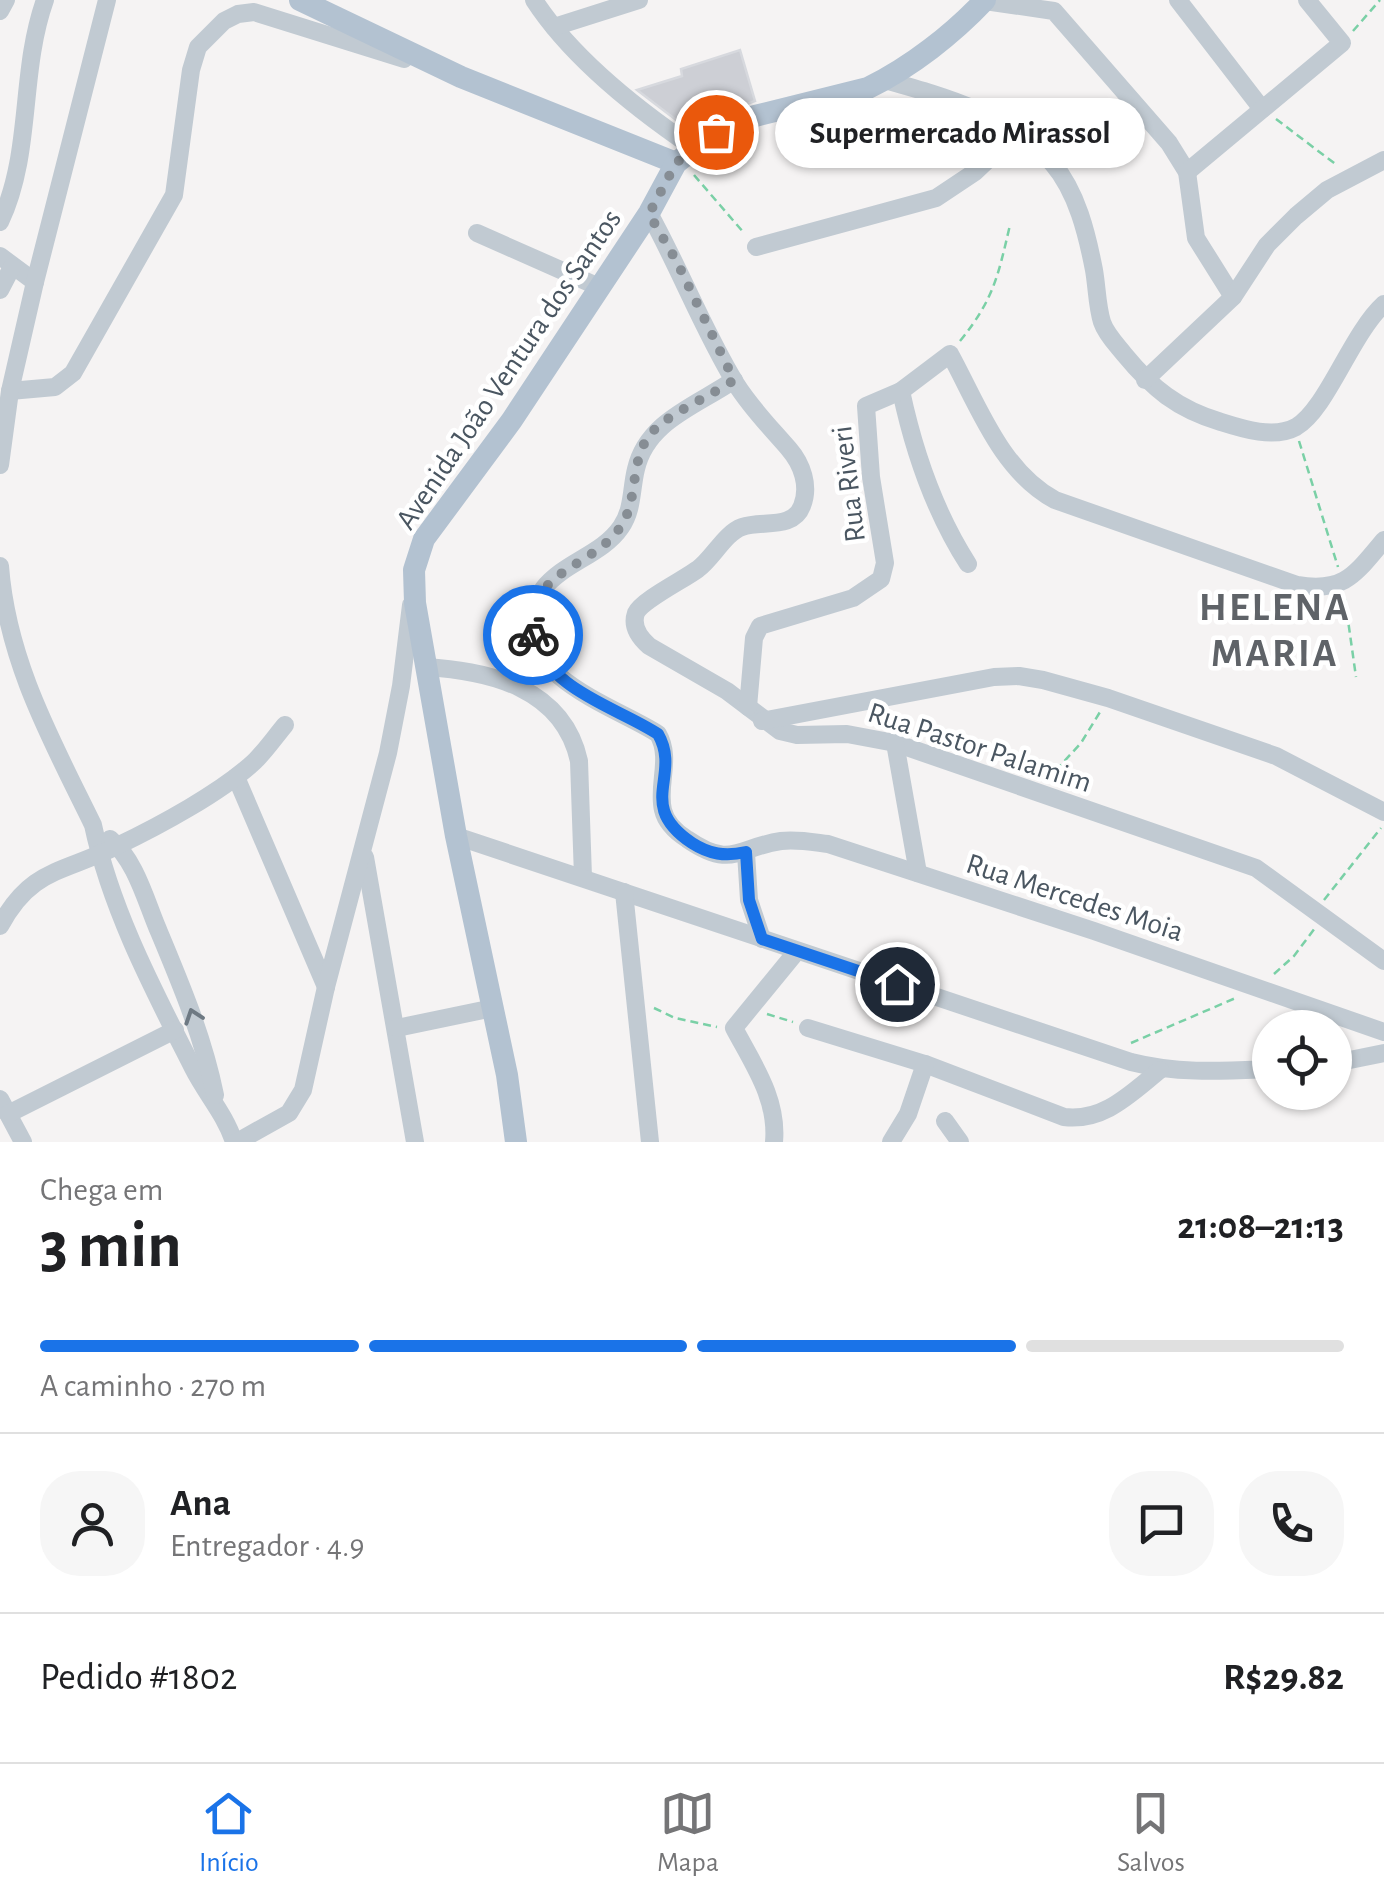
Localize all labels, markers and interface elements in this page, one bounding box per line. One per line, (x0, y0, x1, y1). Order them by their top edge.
pin (674, 90, 759, 175)
callout: Supermercado Mirassol (776, 97, 1146, 167)
icon: bag (689, 105, 744, 160)
text: Supermercado Mirassol (809, 117, 1111, 149)
street label: Avenida João Ventura dos Santos (391, 204, 627, 535)
street label: Rua Riveri (827, 424, 871, 544)
courier (483, 585, 583, 685)
district label: HELENA MARIA (1199, 588, 1351, 674)
icon: bike (506, 608, 561, 663)
street label: Rua Pastor Palamim (864, 698, 1095, 798)
street label: Rua Mercedes Moia (962, 849, 1187, 947)
pin (855, 942, 940, 1027)
icon: home (870, 957, 925, 1012)
one-way arrow (184, 1009, 205, 1026)
map controls (1252, 1010, 1352, 1110)
button: locate (1252, 1010, 1352, 1110)
text: Chega em (40, 1174, 163, 1206)
text: 21:08–21:13 (1177, 1208, 1344, 1246)
text: 3 min (40, 1214, 182, 1279)
text: A caminho · 270 m (40, 1370, 266, 1402)
button: person (40, 1471, 145, 1576)
button: chat (1109, 1471, 1214, 1576)
button: phone (1239, 1471, 1344, 1576)
text: Ana (170, 1485, 231, 1523)
text: Entregador · 4.9 (170, 1530, 364, 1562)
text: Pedido #1802 (40, 1659, 237, 1697)
text: R$29.82 (1223, 1659, 1344, 1697)
tab: Início (199, 1786, 259, 1880)
tab: Mapa (657, 1786, 719, 1880)
tab: Salvos (1117, 1786, 1185, 1880)

